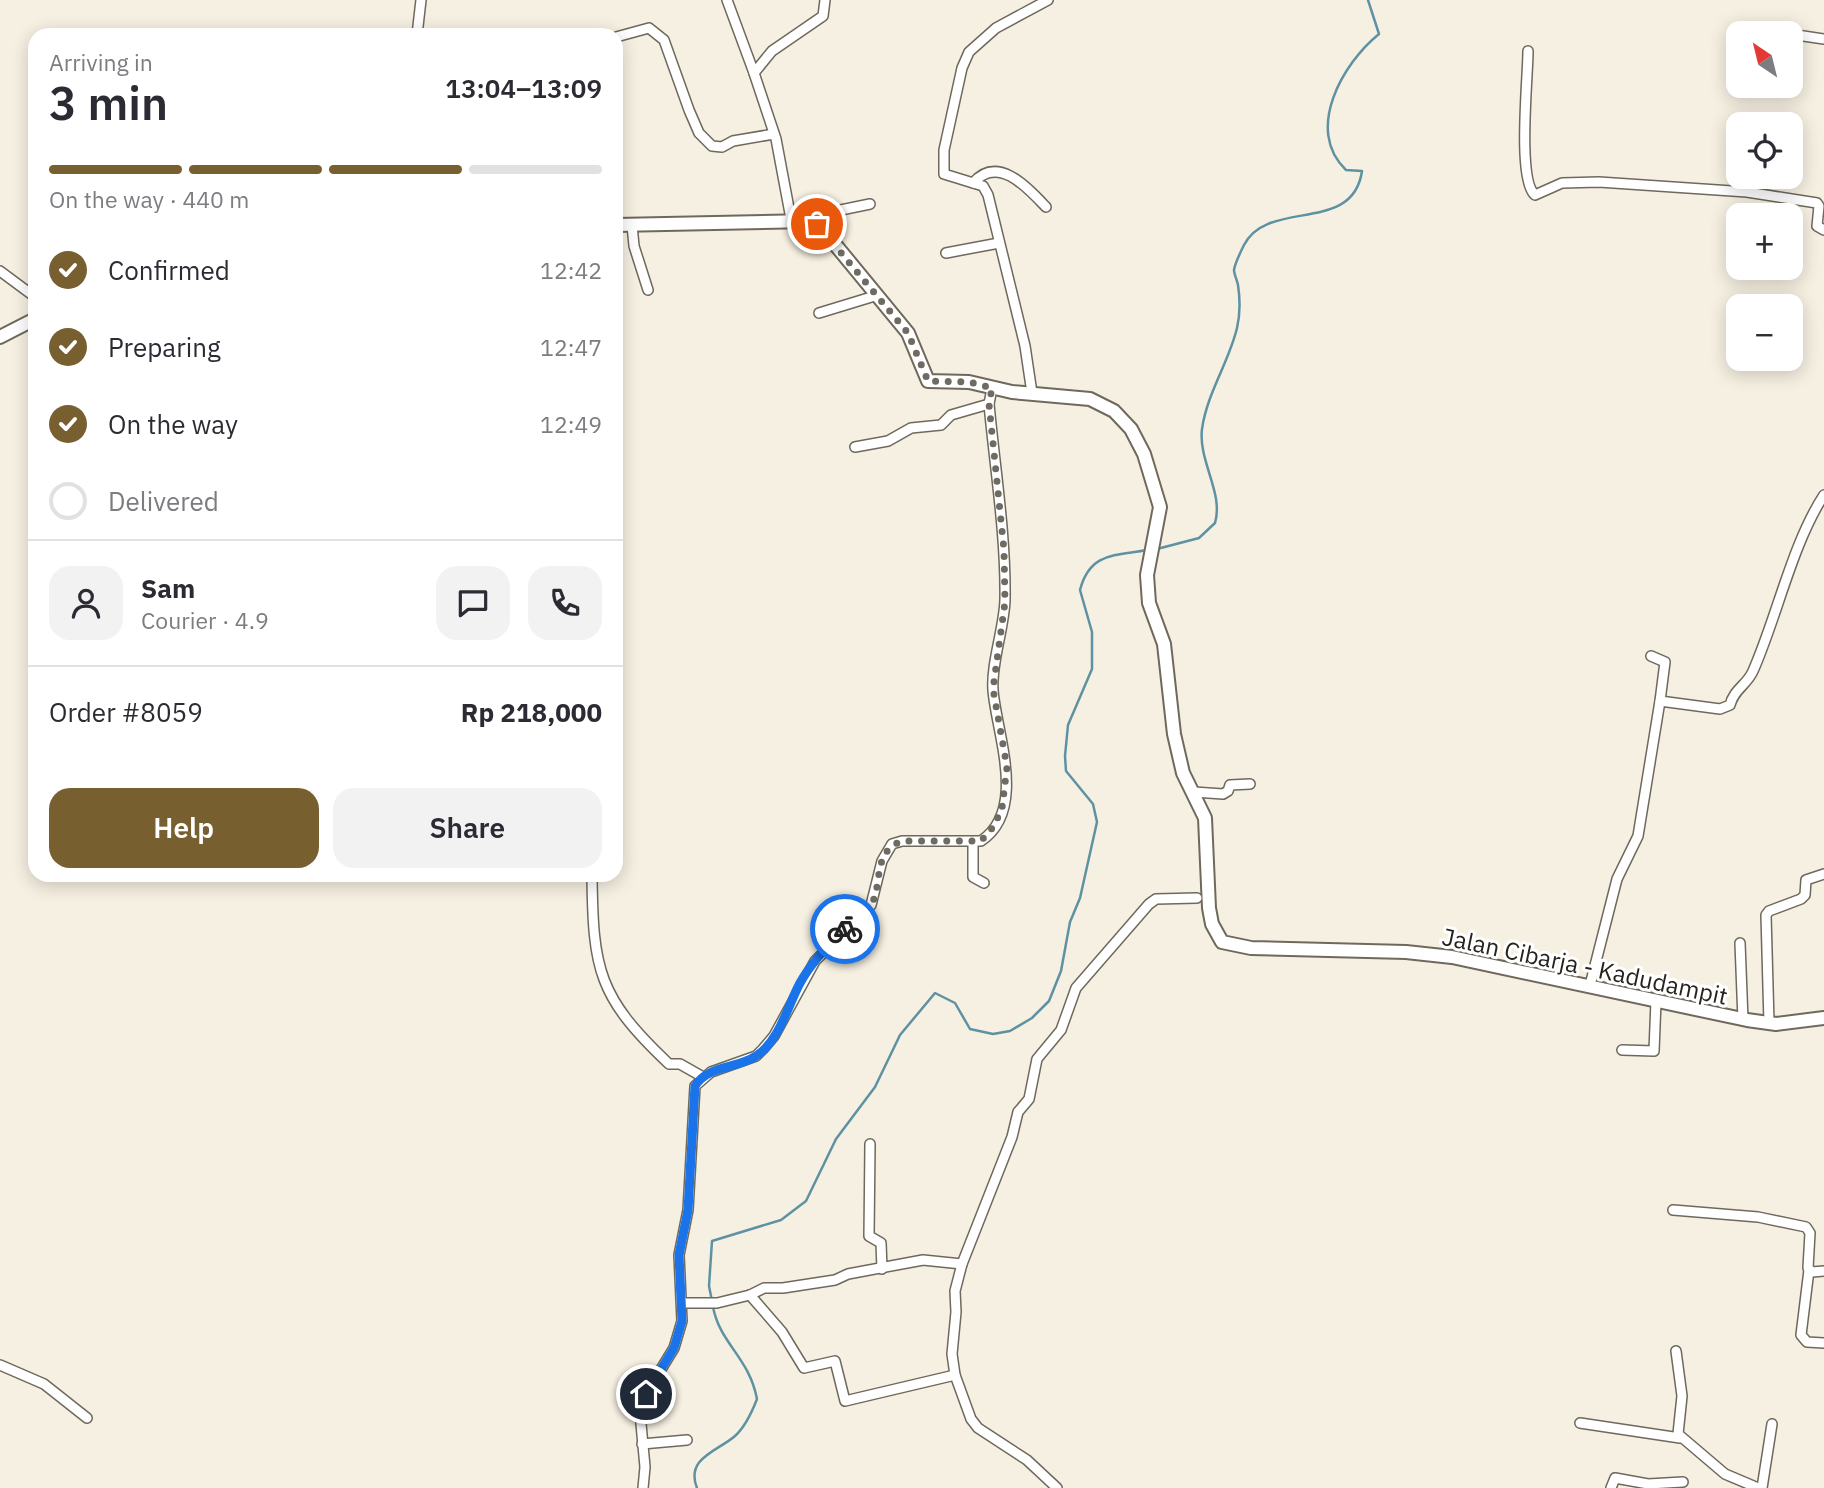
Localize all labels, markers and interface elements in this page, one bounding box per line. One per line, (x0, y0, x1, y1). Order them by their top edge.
north arrow (1726, 21, 1802, 98)
map controls (1726, 21, 1803, 371)
text: Arriving in (49, 47, 153, 77)
text: 13:04–13:09 (445, 71, 602, 105)
text: 3 min (49, 73, 168, 133)
button: locate (1726, 112, 1803, 189)
text: On the way · 440 m (49, 184, 249, 214)
pin (787, 194, 847, 254)
button: + (1726, 203, 1803, 280)
icon: bag (798, 205, 836, 243)
icon: check (49, 251, 87, 289)
text: Confirmed (108, 253, 230, 287)
text: 12:42 (540, 255, 602, 285)
button: − (1726, 294, 1803, 371)
icon: check (49, 328, 87, 366)
text: Preparing (108, 330, 221, 364)
text: 12:47 (540, 332, 602, 362)
icon: check (49, 405, 87, 443)
text: On the way (108, 407, 238, 441)
text: 12:49 (540, 409, 602, 439)
text: Delivered (108, 484, 219, 518)
button: person (49, 566, 123, 640)
button: chat (436, 566, 510, 640)
button: phone (528, 566, 602, 640)
text: Sam (141, 571, 195, 605)
text: Courier · 4.9 (141, 605, 269, 635)
text: Order #8059 (49, 695, 203, 729)
text: Rp 218,000 (461, 695, 602, 729)
button: Help (49, 788, 319, 868)
button: Share (333, 788, 602, 868)
courier (810, 894, 880, 964)
icon: bike (826, 910, 864, 948)
street label: Jalan Cibarja - Kadudampit (1439, 920, 1731, 1012)
pin (616, 1364, 676, 1424)
icon: home (627, 1375, 665, 1413)

